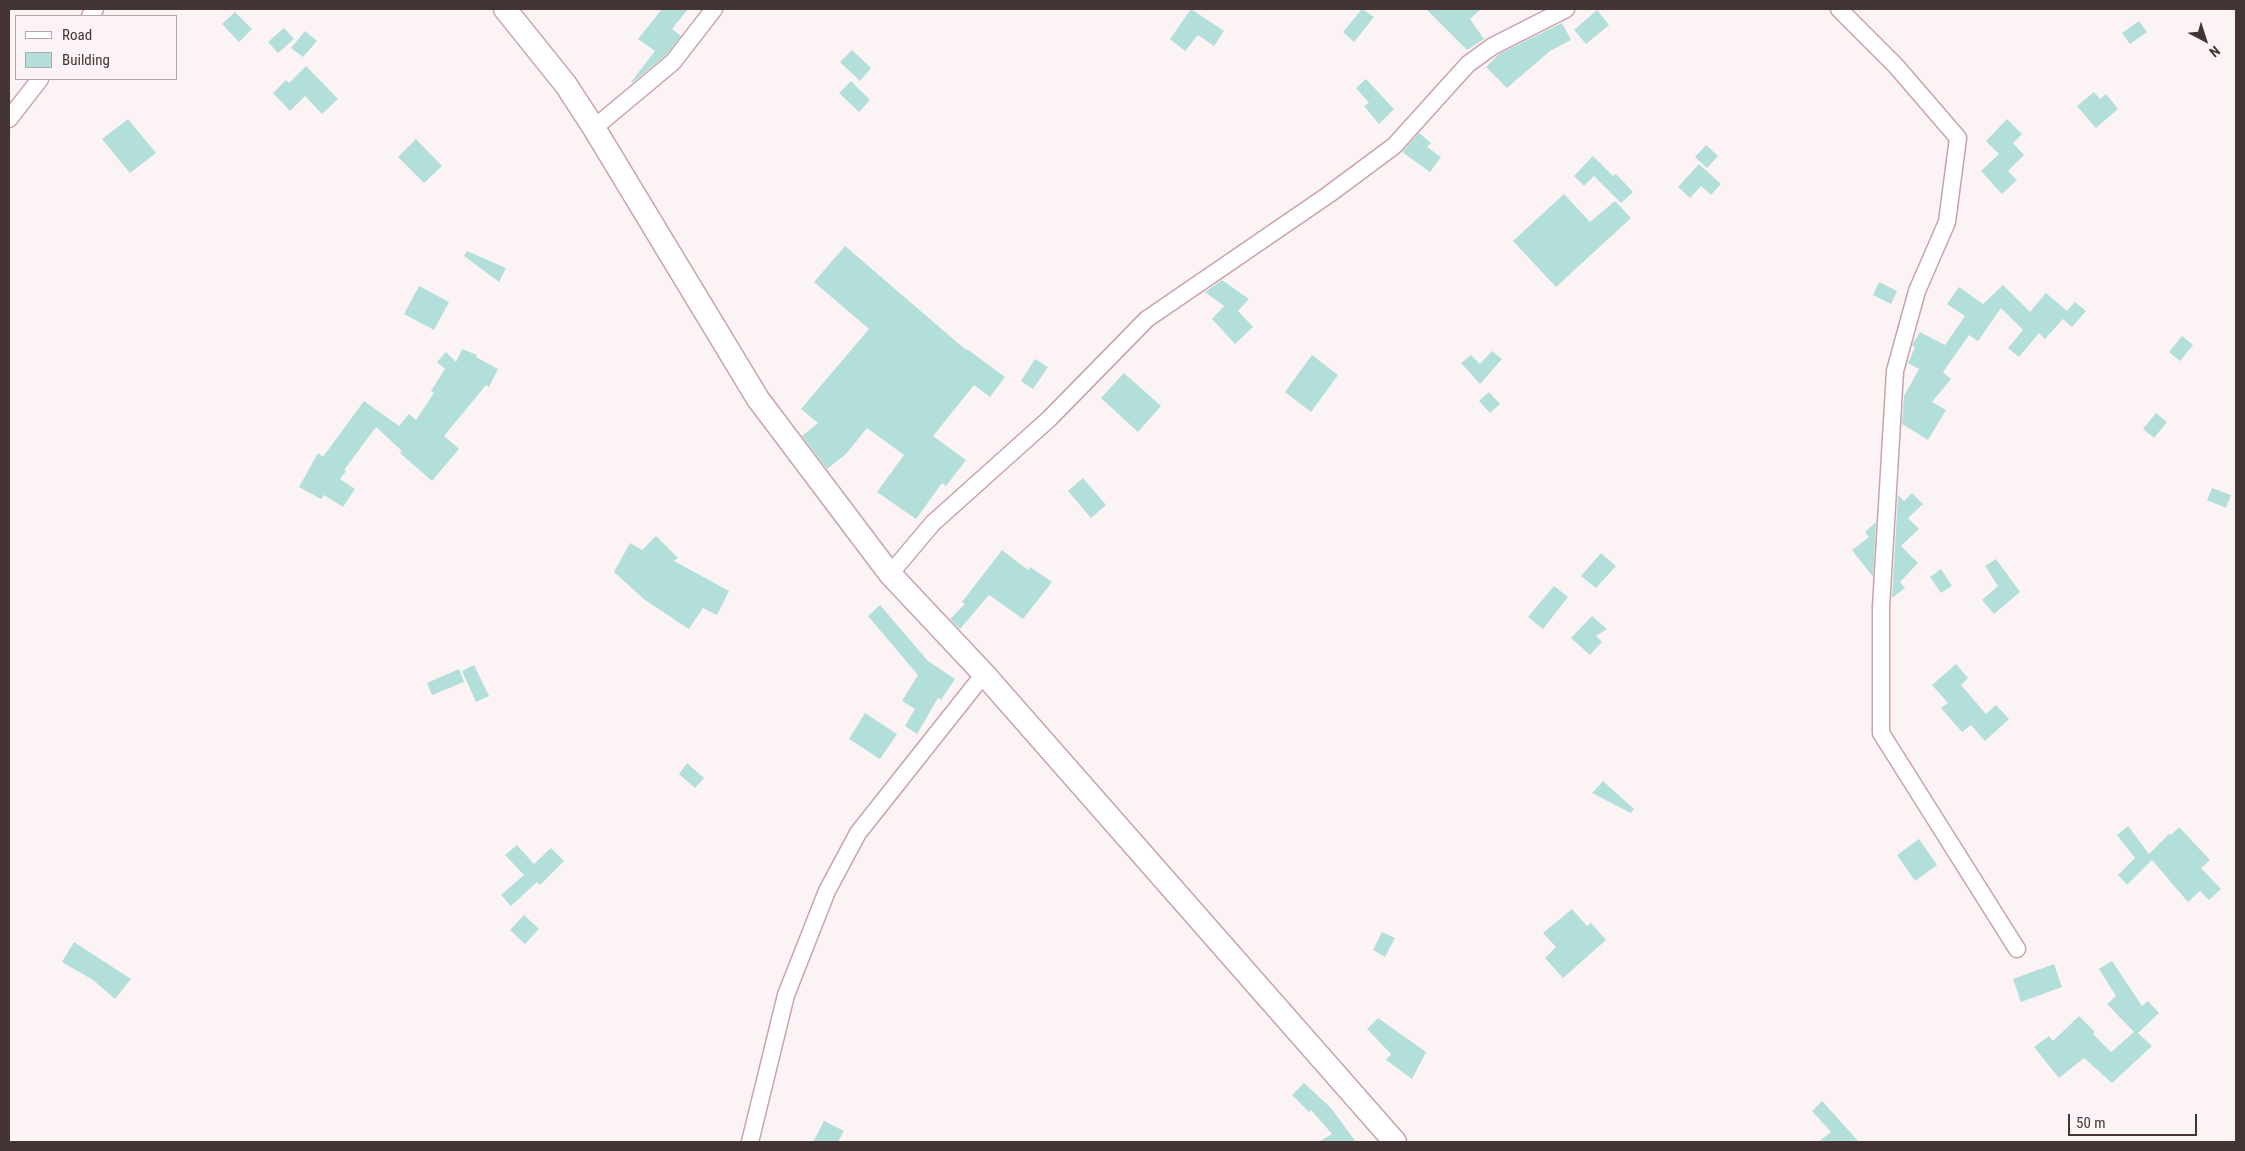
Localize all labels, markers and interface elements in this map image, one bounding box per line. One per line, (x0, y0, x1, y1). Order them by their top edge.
legend (15, 15, 178, 80)
north arrow (2180, 15, 2230, 65)
text: Road (62, 26, 92, 44)
text: N (2206, 43, 2223, 60)
text: Building (62, 51, 110, 69)
scale bar (2070, 1104, 2199, 1136)
text: 50 m (2076, 1114, 2106, 1132)

